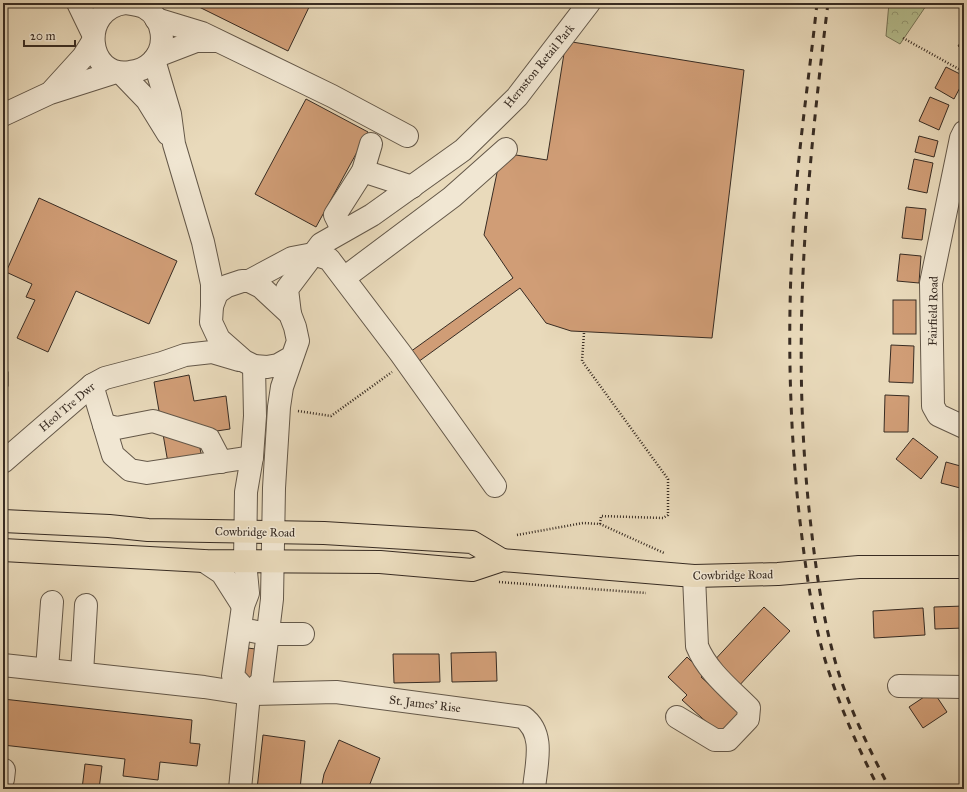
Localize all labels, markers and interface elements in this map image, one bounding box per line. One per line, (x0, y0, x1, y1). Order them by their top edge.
street label: Hernston Retail Park (501, 21, 577, 111)
scale bar (24, 22, 75, 48)
text: 20 m (30, 29, 56, 43)
street label: Fairfield Road (925, 276, 941, 346)
street label: Heol Tre Dwr (36, 379, 98, 435)
street label: Cowbridge Road (215, 524, 295, 541)
street label: Cowbridge Road (693, 567, 773, 584)
street label: St. James' Rise (388, 693, 462, 716)

